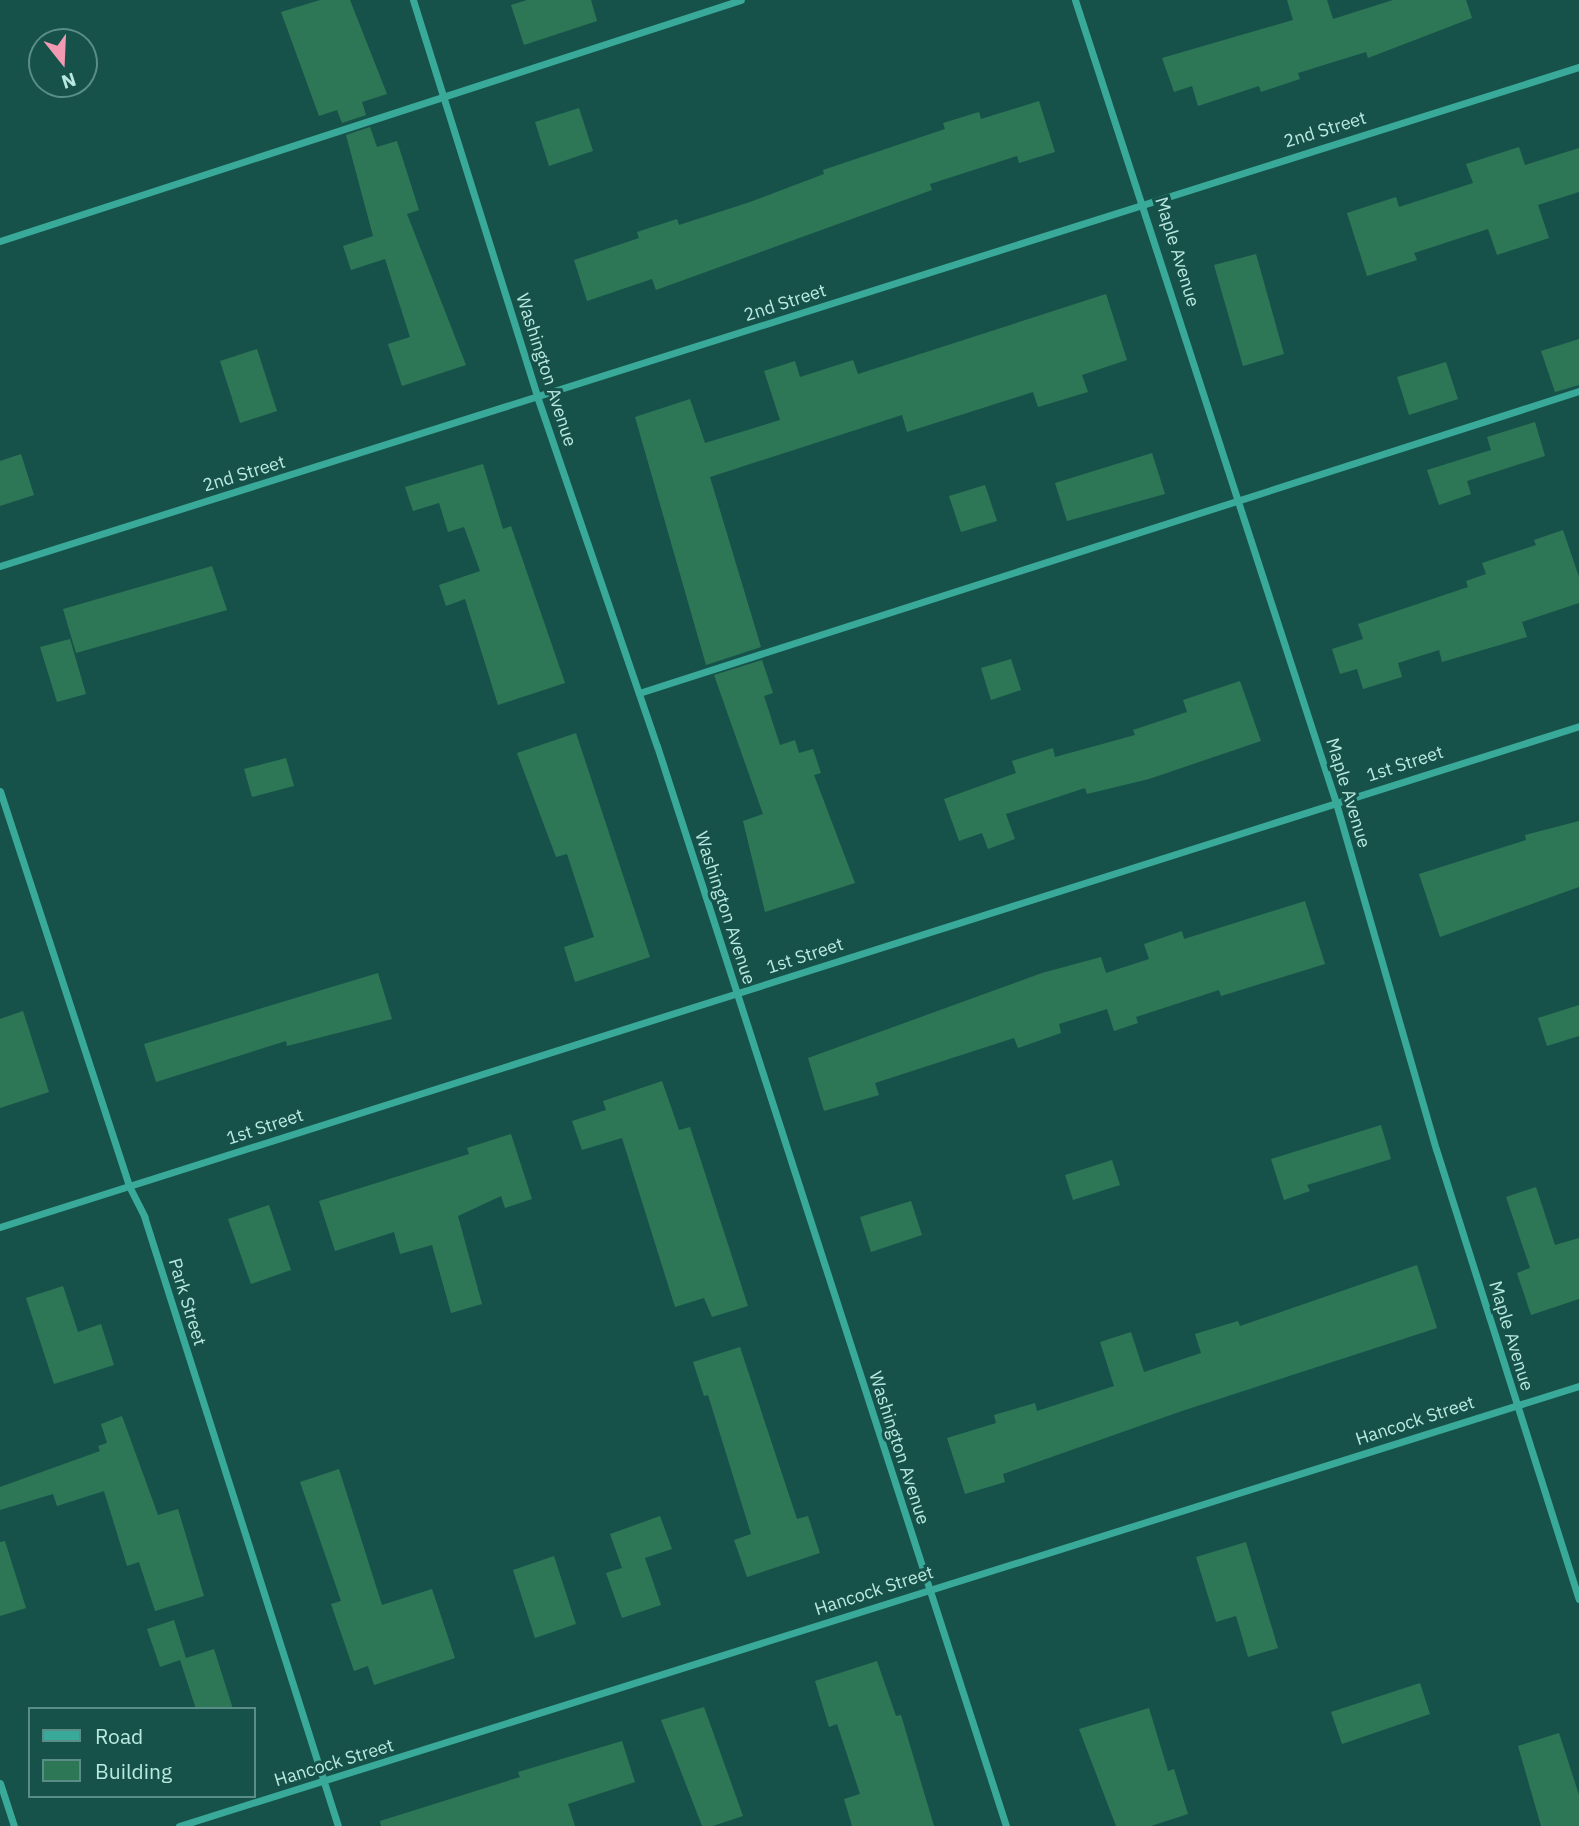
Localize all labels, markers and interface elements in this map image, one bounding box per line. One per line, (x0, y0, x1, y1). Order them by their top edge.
north arrow (28, 28, 98, 98)
text: N (59, 68, 79, 95)
street label: 2nd Street (1281, 107, 1369, 153)
street label: Maple Avenue (1150, 194, 1204, 310)
street label: 2nd Street (741, 280, 829, 326)
street label: Washington Avenue (511, 291, 581, 449)
street label: 2nd Street (200, 451, 288, 497)
street label: Maple Avenue (1321, 735, 1375, 851)
street label: 1st Street (1364, 741, 1446, 787)
street label: Washington Avenue (690, 829, 760, 987)
street label: 1st Street (764, 933, 846, 979)
street label: 1st Street (224, 1104, 306, 1150)
street label: Park Street (164, 1256, 210, 1348)
street label: Maple Avenue (1484, 1278, 1538, 1394)
street label: Washington Avenue (864, 1369, 934, 1527)
street label: Hancock Street (1353, 1392, 1477, 1450)
street label: Hancock Street (812, 1562, 936, 1620)
legend (28, 1707, 256, 1798)
text: Road (95, 1722, 143, 1750)
street label: Hancock Street (272, 1735, 396, 1791)
text: Building (95, 1757, 172, 1785)

